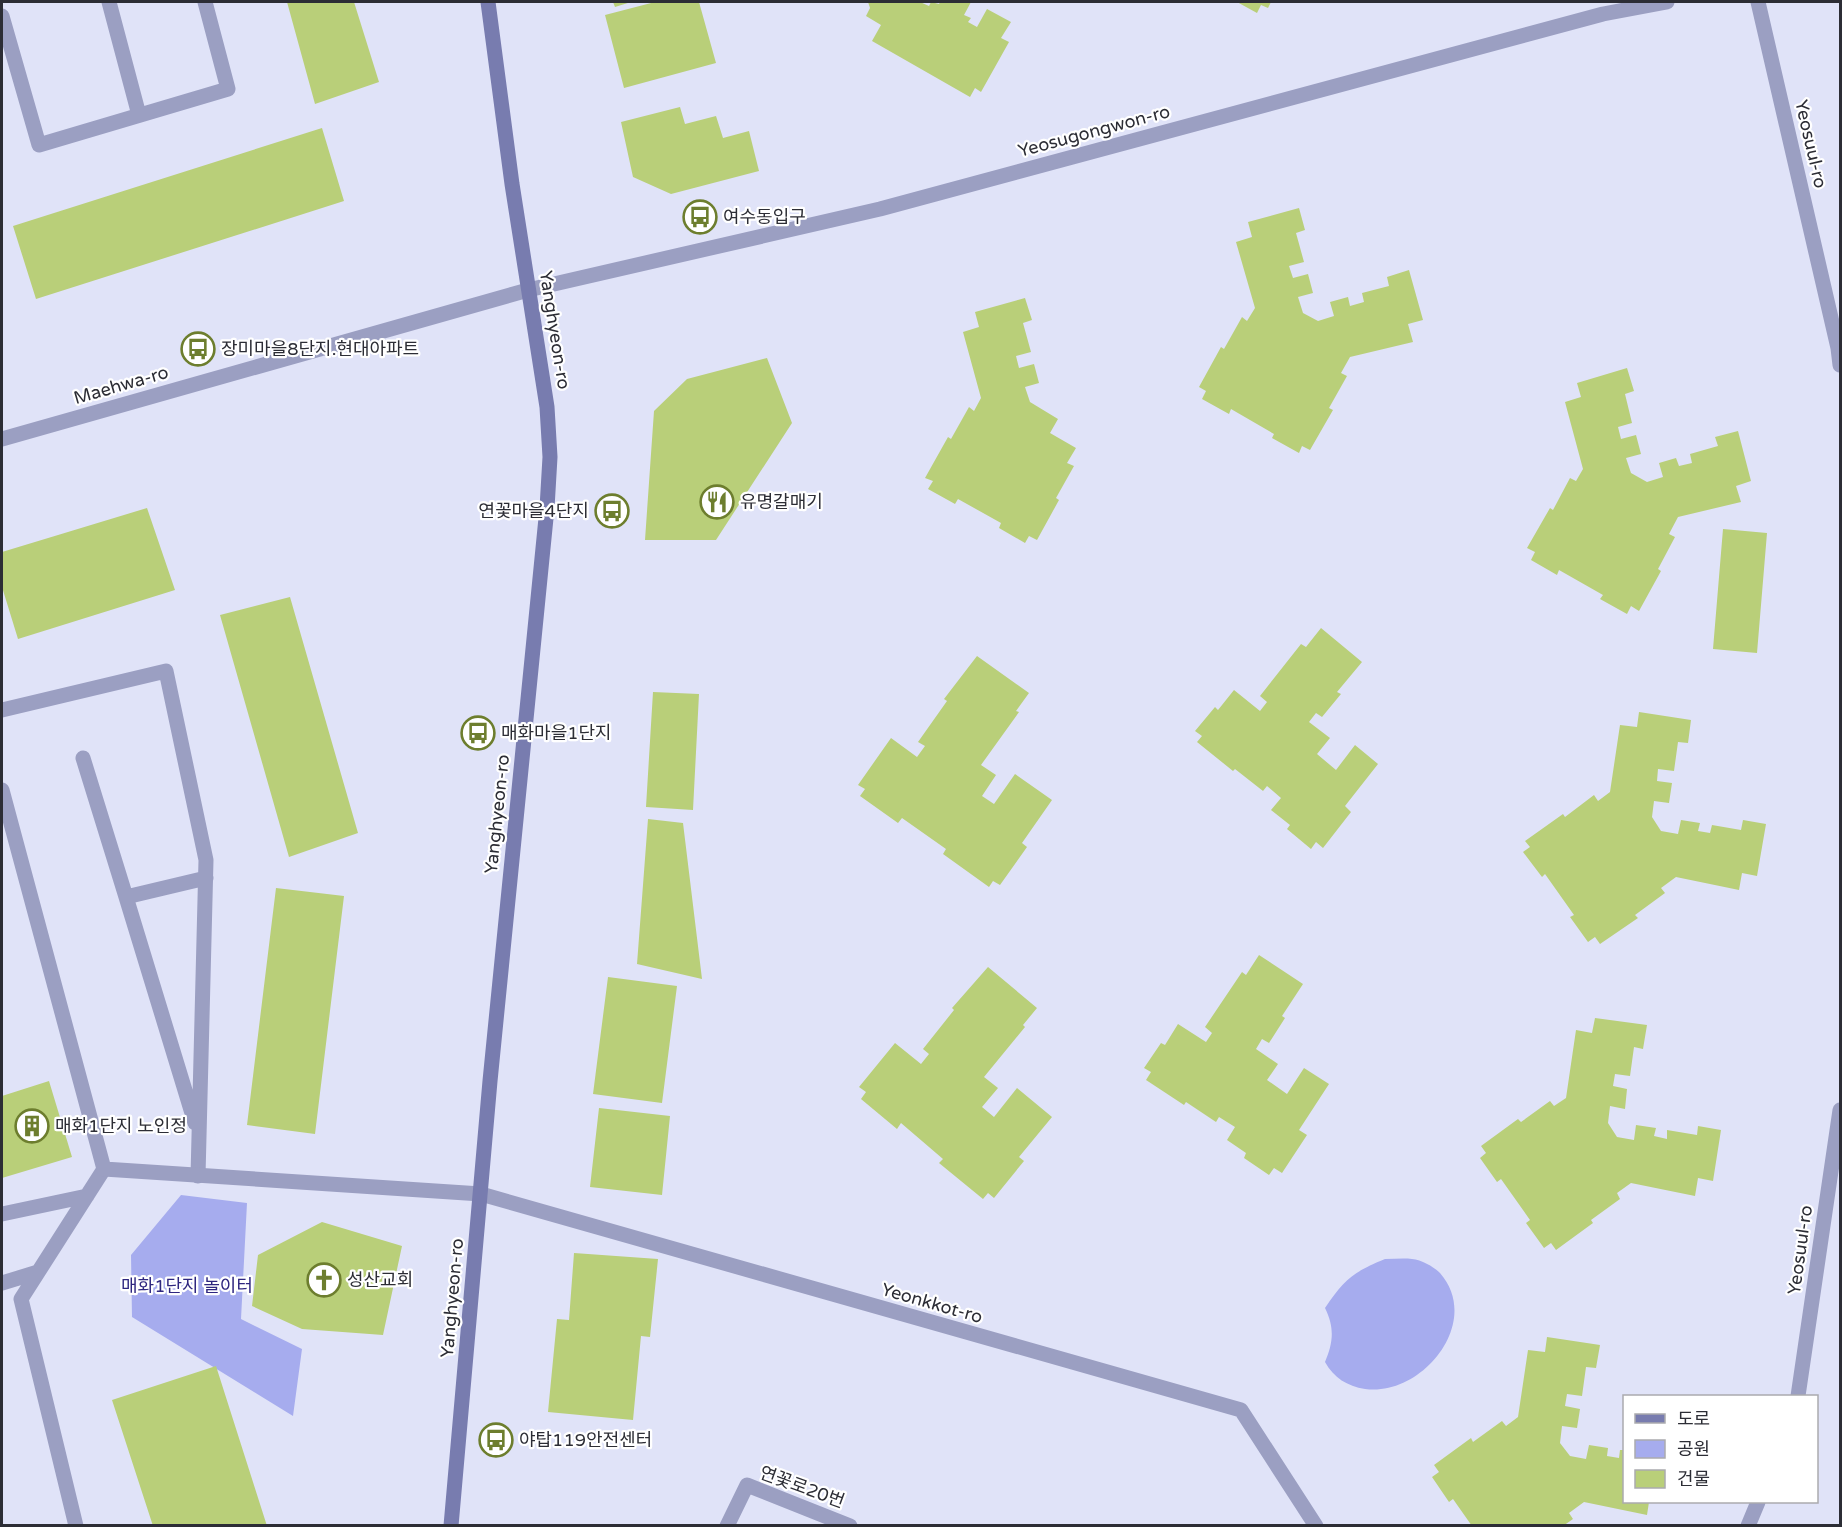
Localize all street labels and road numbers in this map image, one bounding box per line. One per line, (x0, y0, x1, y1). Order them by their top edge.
street label: Yeosuul-ro (1790, 98, 1832, 190)
street label: Yeosugongwon-ro (1016, 100, 1172, 162)
street label: Yanghyeon-ro (535, 269, 575, 391)
street label: Maehwa-ro (71, 361, 171, 409)
street label: Yanghyeon-ro (480, 753, 514, 875)
street label: Yeosuul-ro (1783, 1204, 1817, 1296)
street label: Yanghyeon-ro (436, 1237, 468, 1359)
street label: Yeonkkot-ro (879, 1278, 985, 1328)
street label: 연꽃로20번 (756, 1461, 848, 1513)

